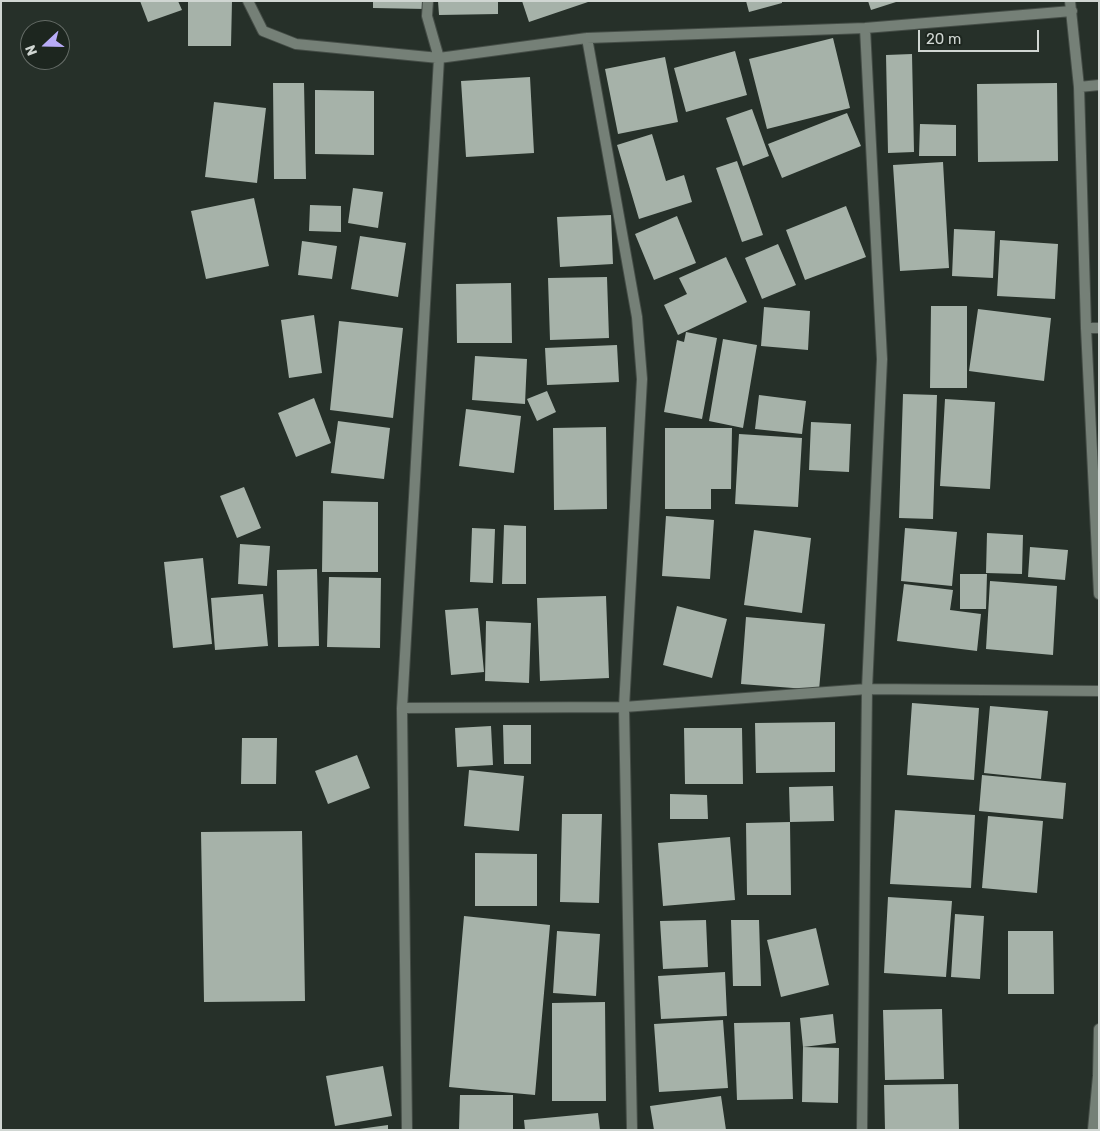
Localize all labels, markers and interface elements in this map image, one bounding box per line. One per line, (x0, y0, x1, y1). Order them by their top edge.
north arrow (20, 20, 70, 70)
scale bar (920, 20, 1041, 52)
text: 20 m (926, 30, 961, 48)
text: N (22, 42, 41, 58)

